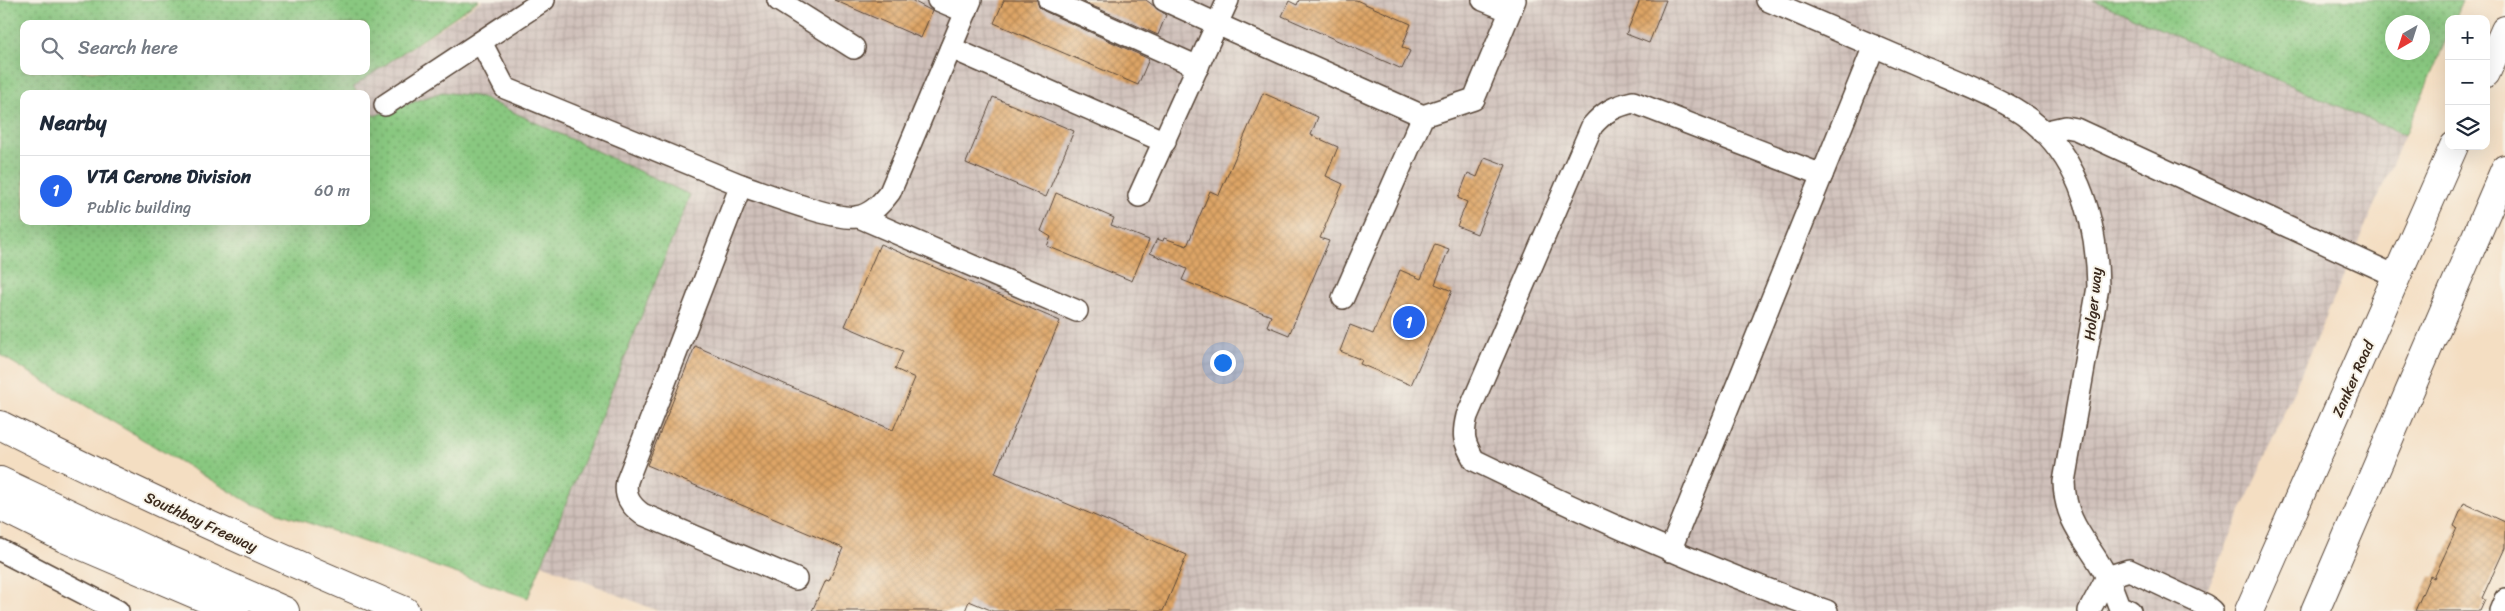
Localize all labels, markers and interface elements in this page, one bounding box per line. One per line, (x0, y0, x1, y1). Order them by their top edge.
north arrow (2385, 15, 2430, 60)
map controls (2445, 15, 2490, 150)
button: + (2445, 15, 2490, 60)
search box (20, 20, 370, 75)
text: Search here (78, 31, 178, 64)
icon: search (38, 34, 66, 62)
button: − (2445, 60, 2490, 105)
text: Nearby (40, 104, 106, 142)
button: layers (2445, 105, 2490, 150)
text: VTA Cerone Division (87, 160, 251, 193)
text: 1 (53, 176, 59, 205)
text: 60 m (314, 176, 350, 205)
text: Public building (87, 193, 191, 222)
street label: Holger way (2076, 266, 2110, 342)
pin: 1 (1393, 303, 1425, 341)
street label: Zanker Road (2325, 336, 2382, 422)
your location (1210, 350, 1236, 376)
street label: Southbay Freeway (140, 484, 262, 560)

